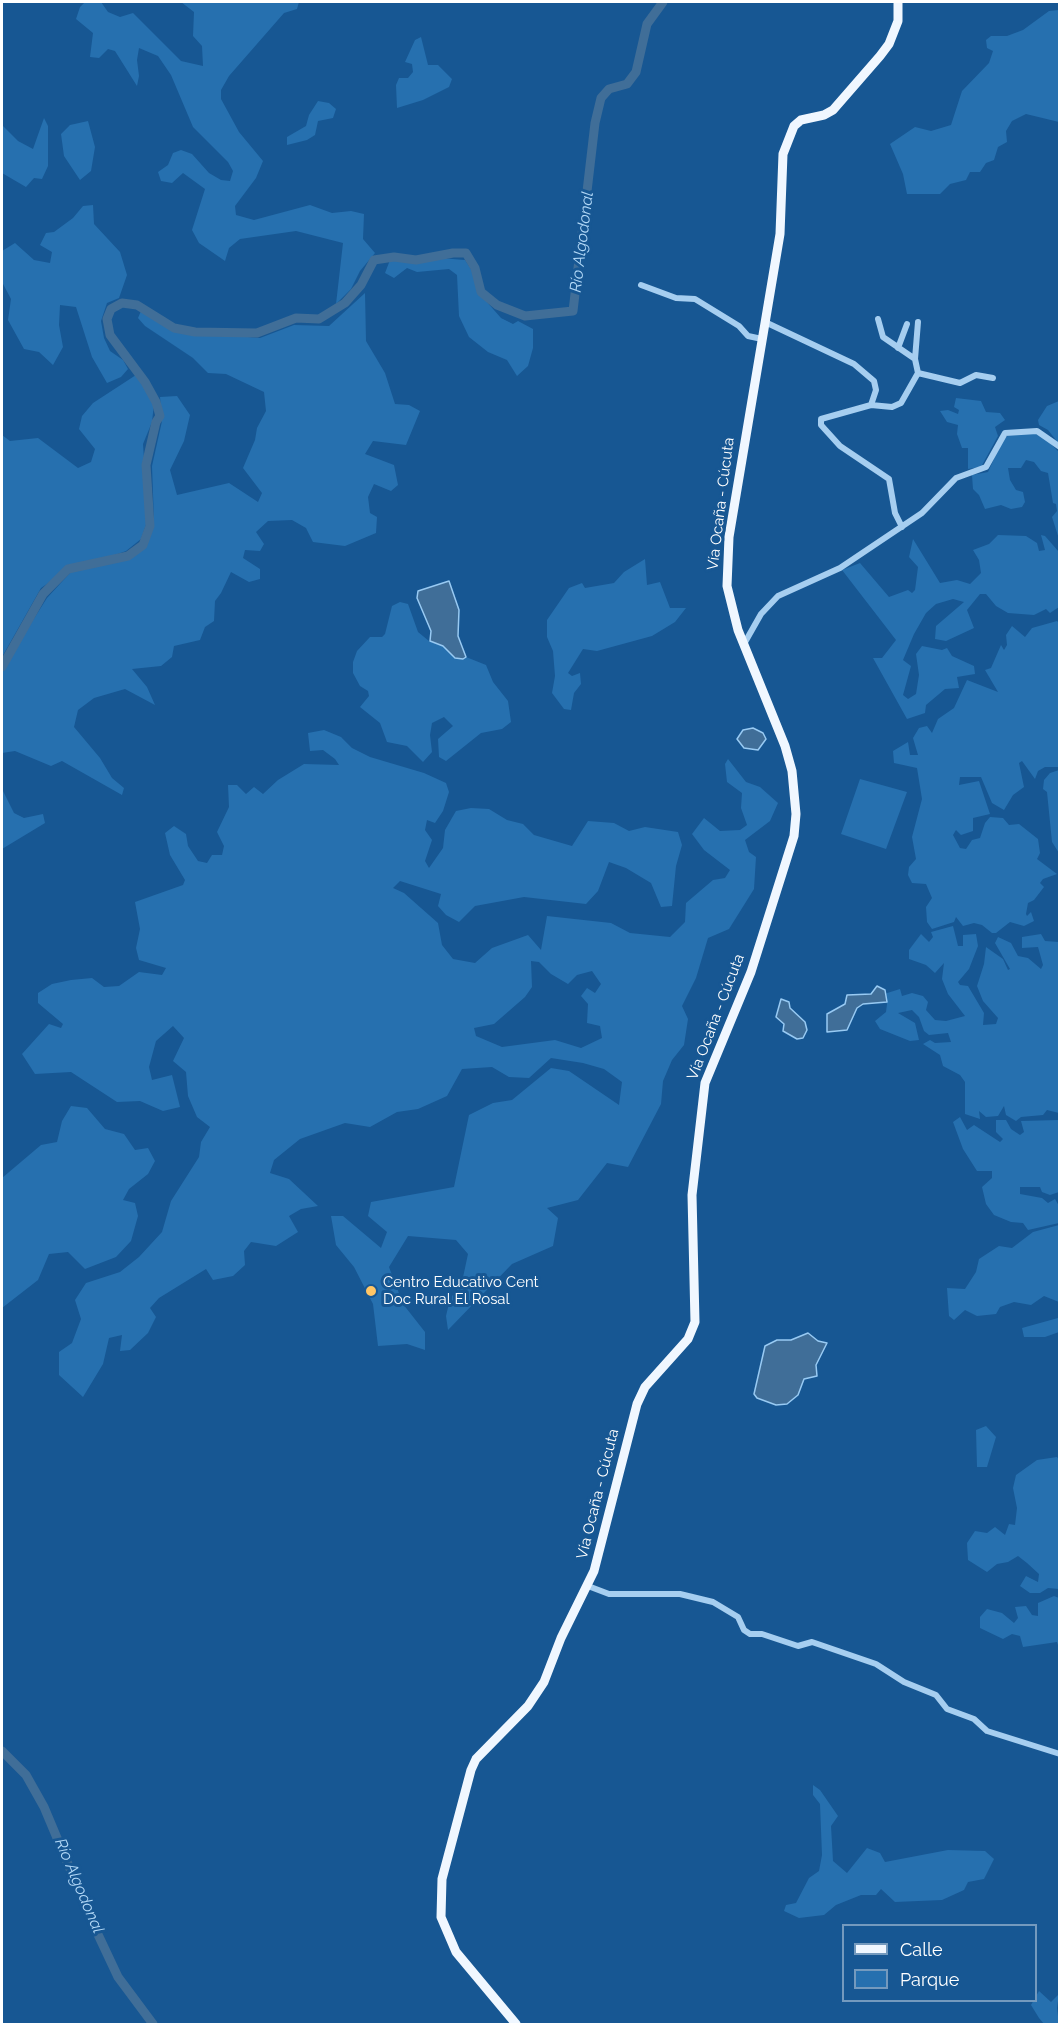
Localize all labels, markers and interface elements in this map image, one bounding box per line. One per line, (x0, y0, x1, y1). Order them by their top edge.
water label: Río Algodonal (566, 191, 598, 293)
street label: Vía Ocaña - Cúcuta (704, 437, 738, 571)
street label: Vía Ocaña - Cúcuta (684, 951, 748, 1083)
place label: Centro Educativo Cent Doc Rural El Rosal (383, 1273, 539, 1308)
marker: Centro Educativo Cent Doc Rural El Rosal (364, 1284, 378, 1298)
street label: Vía Ocaña - Cúcuta (573, 1427, 623, 1561)
water label: Río Algodonal (50, 1836, 108, 1936)
legend (842, 1924, 1037, 2002)
text: Calle (900, 1939, 943, 1960)
text: Parque (900, 1969, 959, 1990)

